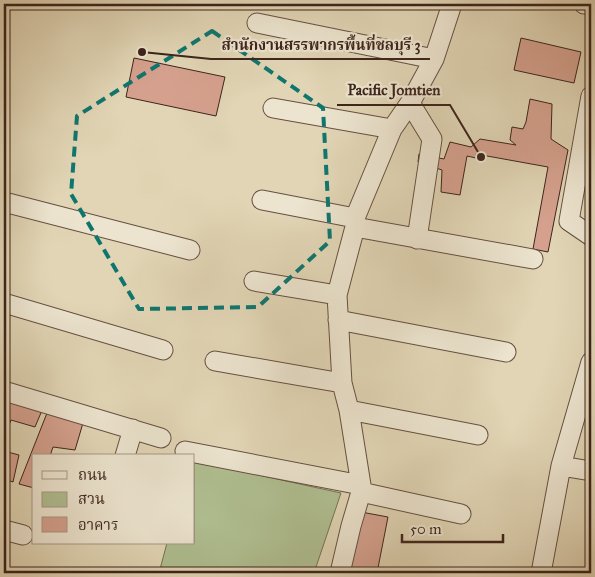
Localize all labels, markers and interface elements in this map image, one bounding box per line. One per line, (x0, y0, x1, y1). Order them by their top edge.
callout: สำนักงานสรรพากรพื้นที่ชลบุรี 3 (211, 29, 430, 59)
text: สำนักงานสรรพากรพื้นที่ชลบุรี 3 (221, 34, 421, 56)
callout: Pacific Jomtien (337, 75, 450, 105)
text: Pacific Jomtien (348, 81, 441, 100)
legend (32, 454, 195, 544)
text: ถนน (78, 466, 107, 484)
text: สวน (78, 490, 105, 508)
scale bar (402, 512, 504, 544)
text: อาคาร (78, 516, 118, 534)
text: 50 m (410, 520, 442, 538)

